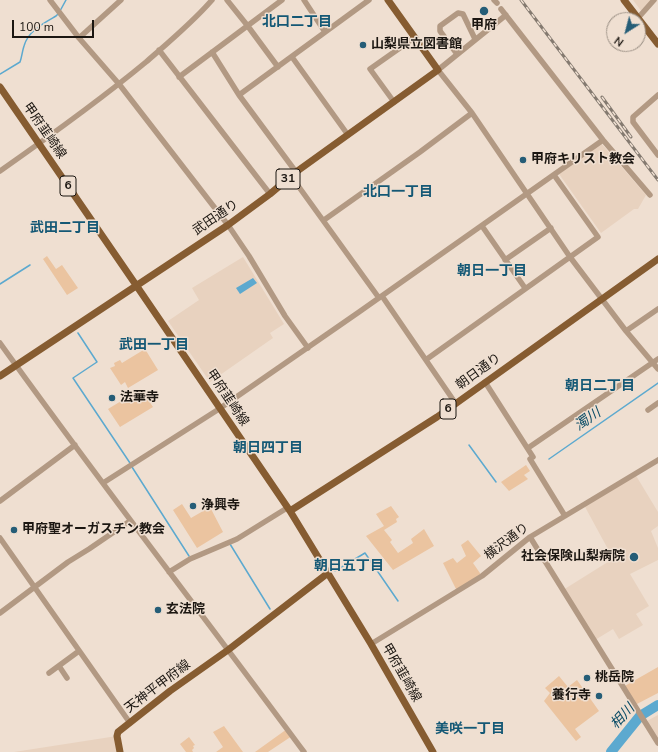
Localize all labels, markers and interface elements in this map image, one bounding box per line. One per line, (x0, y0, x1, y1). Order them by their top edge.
marker: 甲府 (478, 5, 490, 17)
scale bar (14, 12, 96, 38)
north arrow (606, 12, 646, 52)
district label: 北口二丁目 (262, 15, 332, 31)
place label: 甲府 (471, 18, 497, 34)
text: 100 m (19, 19, 54, 35)
text: N (612, 33, 627, 50)
place label: 山梨県立図書館 (371, 37, 462, 53)
marker: 山梨県立図書館 (358, 40, 368, 50)
street label: 甲府韮崎線 (19, 100, 69, 162)
place label: 甲府キリスト教会 (531, 152, 635, 168)
marker: 甲府キリスト教会 (518, 155, 528, 165)
road number: 31 (276, 169, 300, 189)
road number: 6 (60, 176, 76, 196)
district label: 北口一丁目 (363, 185, 433, 201)
street label: 武田通り (190, 197, 242, 239)
district label: 武田二丁目 (30, 221, 100, 237)
district label: 朝日一丁目 (457, 264, 527, 280)
district label: 武田一丁目 (119, 338, 189, 354)
street label: 朝日通り (453, 350, 505, 394)
street label: 甲府韮崎線 (202, 367, 252, 429)
district label: 朝日二丁目 (565, 379, 635, 395)
place label: 法華寺 (120, 390, 159, 406)
marker: 法華寺 (107, 393, 117, 403)
road number: 6 (440, 399, 456, 419)
water label: 濁川 (572, 405, 604, 435)
district label: 朝日四丁目 (233, 441, 303, 457)
place label: 浄興寺 (201, 498, 240, 514)
marker: 浄興寺 (188, 501, 198, 511)
street label: 横沢通り (482, 520, 532, 564)
place label: 甲府聖オーガスチン教会 (22, 522, 165, 538)
marker: 甲府聖オーガスチン教会 (9, 525, 19, 535)
place label: 社会保険山梨病院 (521, 549, 625, 565)
marker: 社会保険山梨病院 (628, 551, 640, 563)
district label: 朝日五丁目 (314, 559, 384, 575)
place label: 玄法院 (166, 602, 205, 618)
marker: 玄法院 (153, 605, 163, 615)
street label: 甲府韮崎線 (378, 641, 424, 705)
street label: 天神平甲府線 (122, 657, 194, 717)
place label: 桃岳院 (595, 670, 634, 686)
marker: 桃岳院 (582, 673, 592, 683)
place label: 養行寺 (552, 688, 591, 704)
marker: 養行寺 (594, 691, 604, 701)
water label: 相川 (607, 701, 639, 733)
district label: 美咲一丁目 (435, 722, 505, 738)

